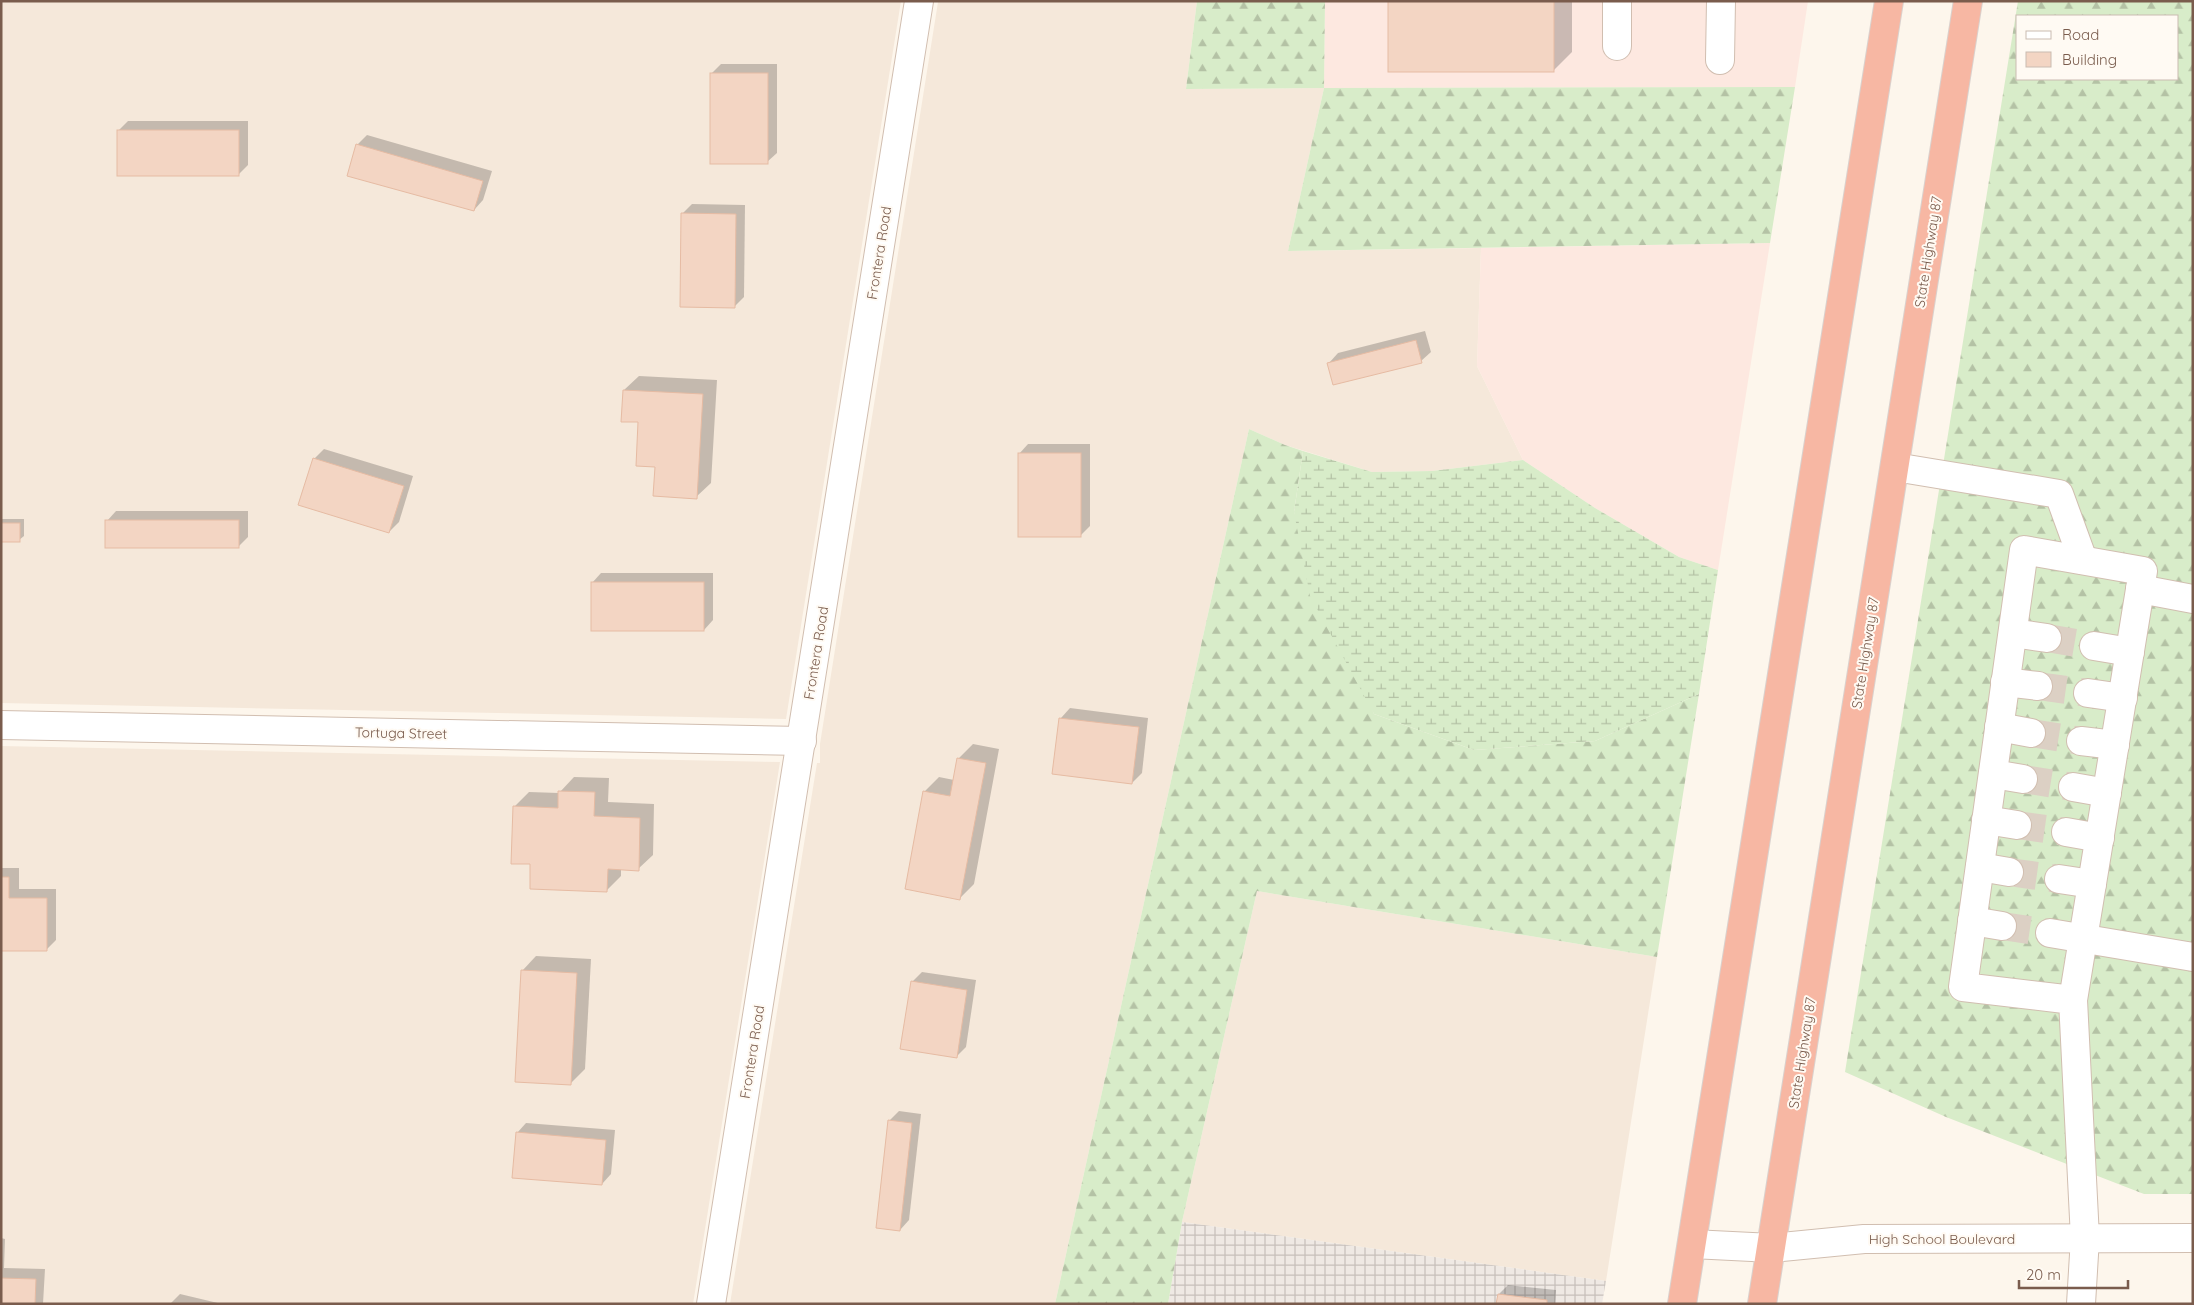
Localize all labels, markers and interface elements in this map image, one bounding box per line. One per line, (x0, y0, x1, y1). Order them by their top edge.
legend (2016, 15, 2179, 80)
text: Road (2062, 25, 2099, 44)
text: Building (2062, 50, 2117, 69)
street label: State Highway 87 (1910, 195, 1946, 309)
street label: Frontera Road (863, 205, 895, 301)
street label: State Highway 87 (1847, 596, 1883, 710)
street label: Frontera Road (800, 605, 832, 701)
street label: Tortuga Street (355, 723, 448, 743)
street label: State Highway 87 (1784, 996, 1820, 1110)
street label: Frontera Road (736, 1004, 768, 1100)
street label: High School Boulevard (1869, 1230, 2015, 1248)
scale bar (2019, 1258, 2128, 1290)
text: 20 m (2026, 1265, 2061, 1284)

